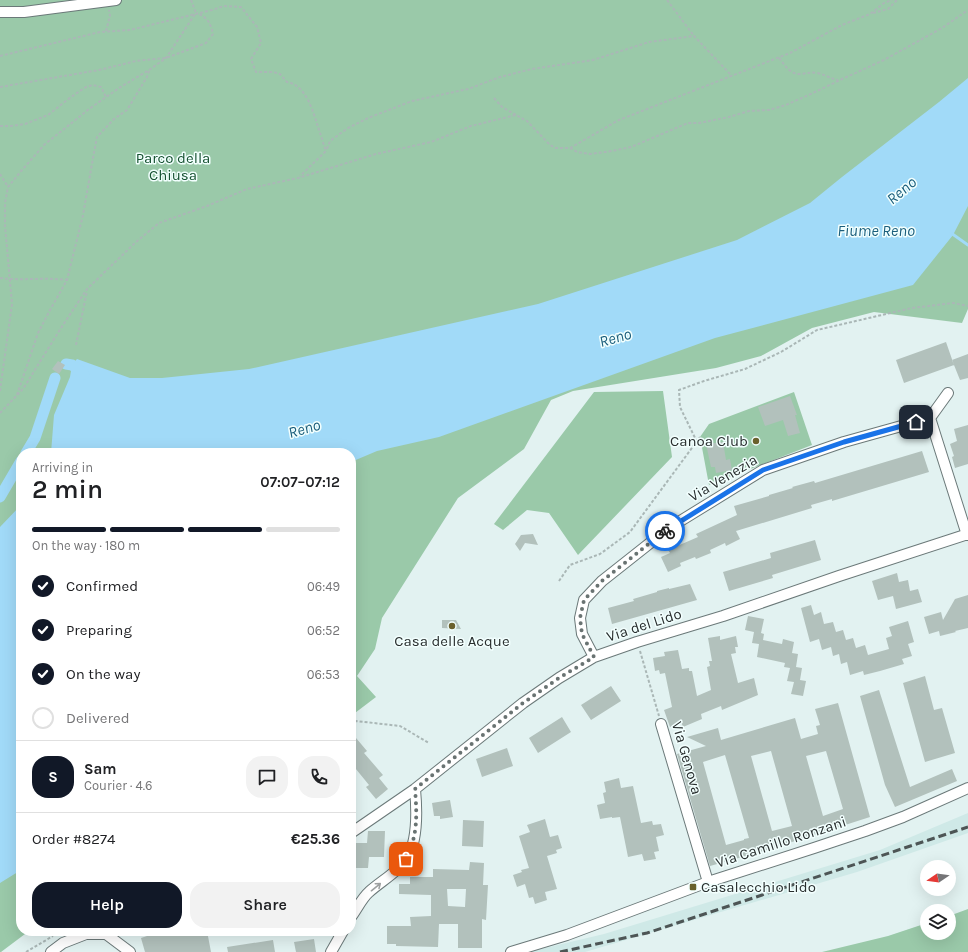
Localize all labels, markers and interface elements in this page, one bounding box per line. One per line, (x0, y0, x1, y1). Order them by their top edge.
park label: Parco della Chiusa (136, 149, 210, 184)
water label: Reno (883, 172, 920, 208)
water label: Fiume Reno (837, 221, 915, 240)
water label: Reno (597, 324, 634, 351)
pin (899, 405, 933, 439)
icon: home (905, 411, 927, 433)
water label: Reno (286, 415, 323, 442)
place label: Canoa Club (670, 432, 748, 450)
marker: Canoa Club (751, 436, 761, 446)
street label: Via Venezia (685, 450, 761, 506)
text: Arriving in (32, 460, 93, 475)
text: 07:07–07:12 (260, 473, 340, 491)
text: 2 min (32, 474, 103, 505)
courier (645, 511, 685, 551)
icon: bike (654, 520, 676, 542)
text: On the way · 180 m (32, 538, 140, 553)
icon: check (32, 575, 54, 597)
text: Confirmed (66, 577, 138, 595)
text: 06:49 (307, 579, 340, 594)
street label: Via del Lido (604, 604, 684, 646)
icon: check (32, 619, 54, 641)
text: Preparing (66, 621, 132, 639)
marker: Casa delle Acque (447, 621, 457, 631)
text: 06:52 (307, 623, 340, 638)
place label: Casa delle Acque (394, 632, 510, 650)
icon: check (32, 663, 54, 685)
text: On the way (66, 665, 140, 683)
text: 06:53 (307, 667, 340, 682)
text: Delivered (66, 709, 130, 727)
street label: Via Genova (668, 719, 706, 797)
button: chat (246, 756, 288, 798)
button: phone (298, 756, 340, 798)
text: Sam (84, 760, 117, 778)
text: S (48, 768, 58, 786)
text: Courier · 4.6 (84, 778, 152, 793)
street label: Via Camillo Ronzani (713, 812, 849, 872)
text: Order #8274 (32, 830, 115, 848)
text: €25.36 (291, 830, 340, 848)
pin (389, 842, 423, 876)
icon: bag (395, 848, 417, 870)
north arrow (920, 860, 956, 896)
map controls (920, 860, 956, 940)
place label: Casalecchio Lido (701, 878, 816, 896)
button: Help (32, 882, 182, 928)
button: Share (190, 882, 340, 928)
one-way arrow (370, 882, 381, 891)
marker: Casalecchio Lido (688, 882, 698, 892)
button: layers (920, 904, 956, 940)

